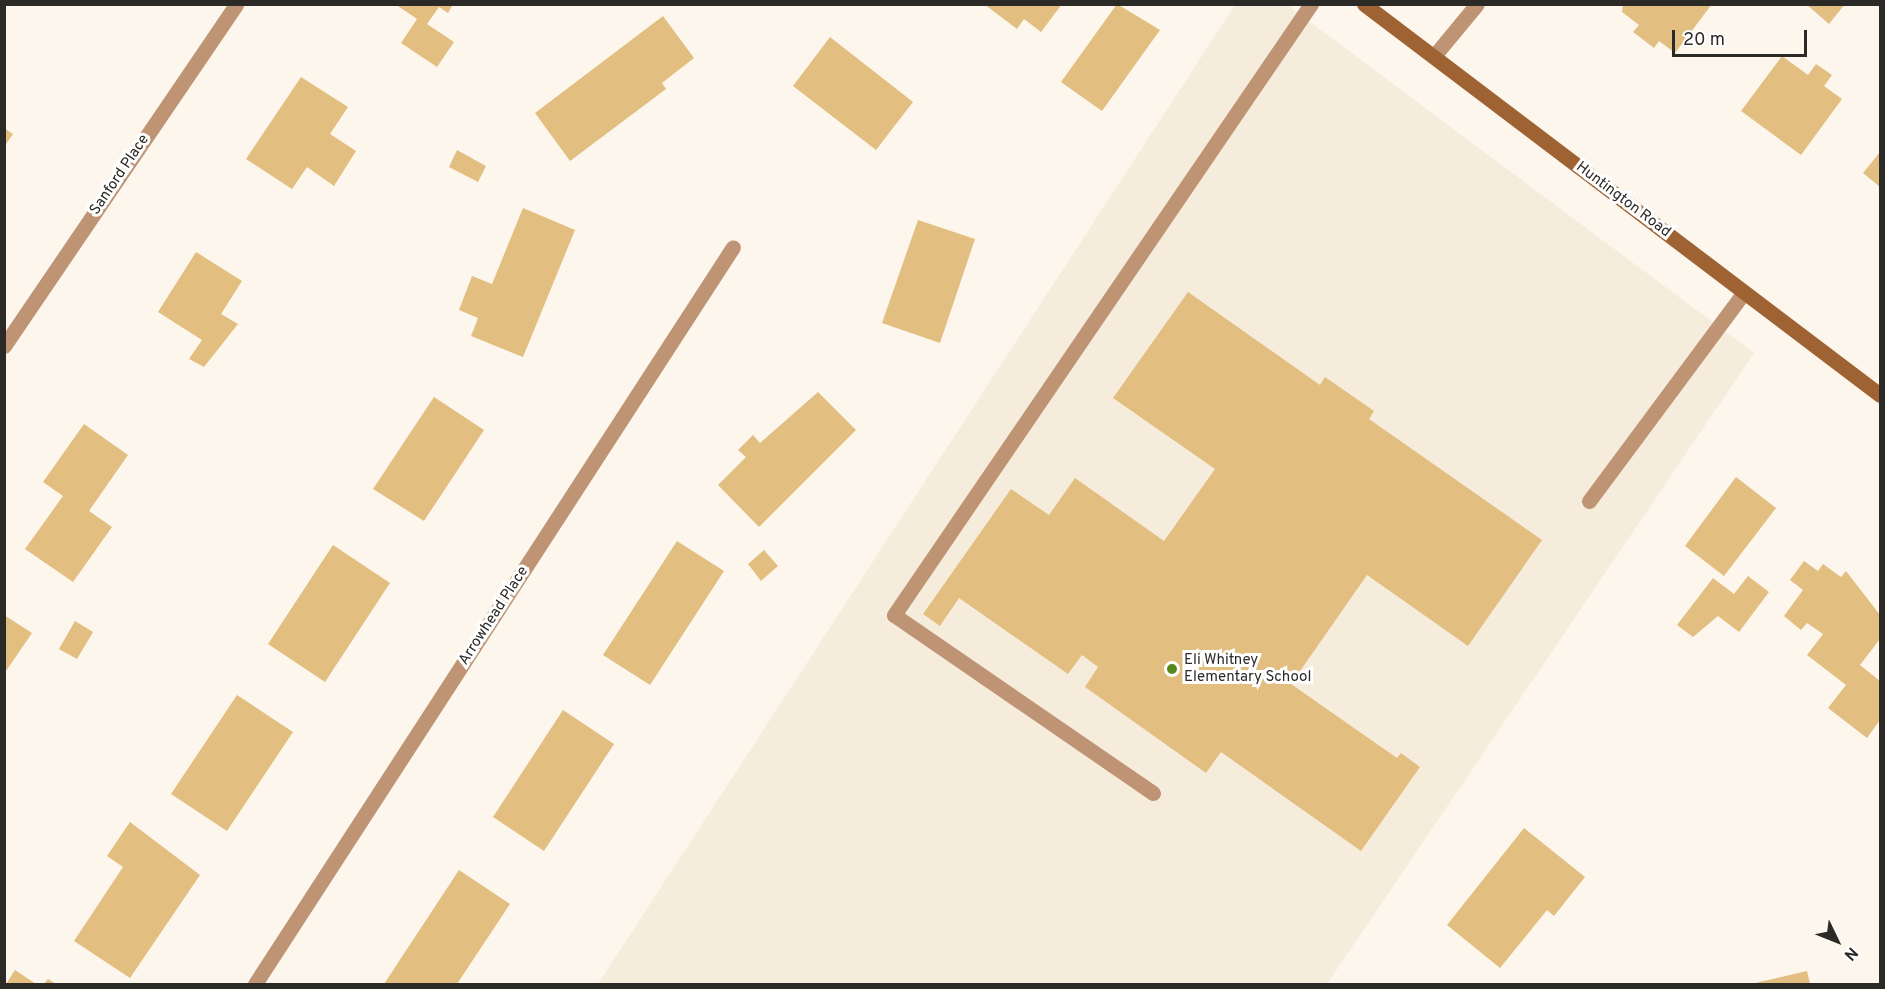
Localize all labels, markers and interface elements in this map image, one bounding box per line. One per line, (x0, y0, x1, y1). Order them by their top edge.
scale bar (1675, 18, 1810, 56)
text: 20 m (1683, 29, 1725, 52)
street label: Sanford Place (87, 131, 153, 219)
street label: Huntington Road (1572, 158, 1674, 242)
street label: Arrowhead Place (455, 563, 533, 669)
place label: Eli Whitney Elementary School (1184, 651, 1311, 686)
marker: Eli Whitney Elementary School (1165, 662, 1179, 676)
north arrow (1807, 911, 1867, 971)
text: N (1839, 942, 1861, 964)

